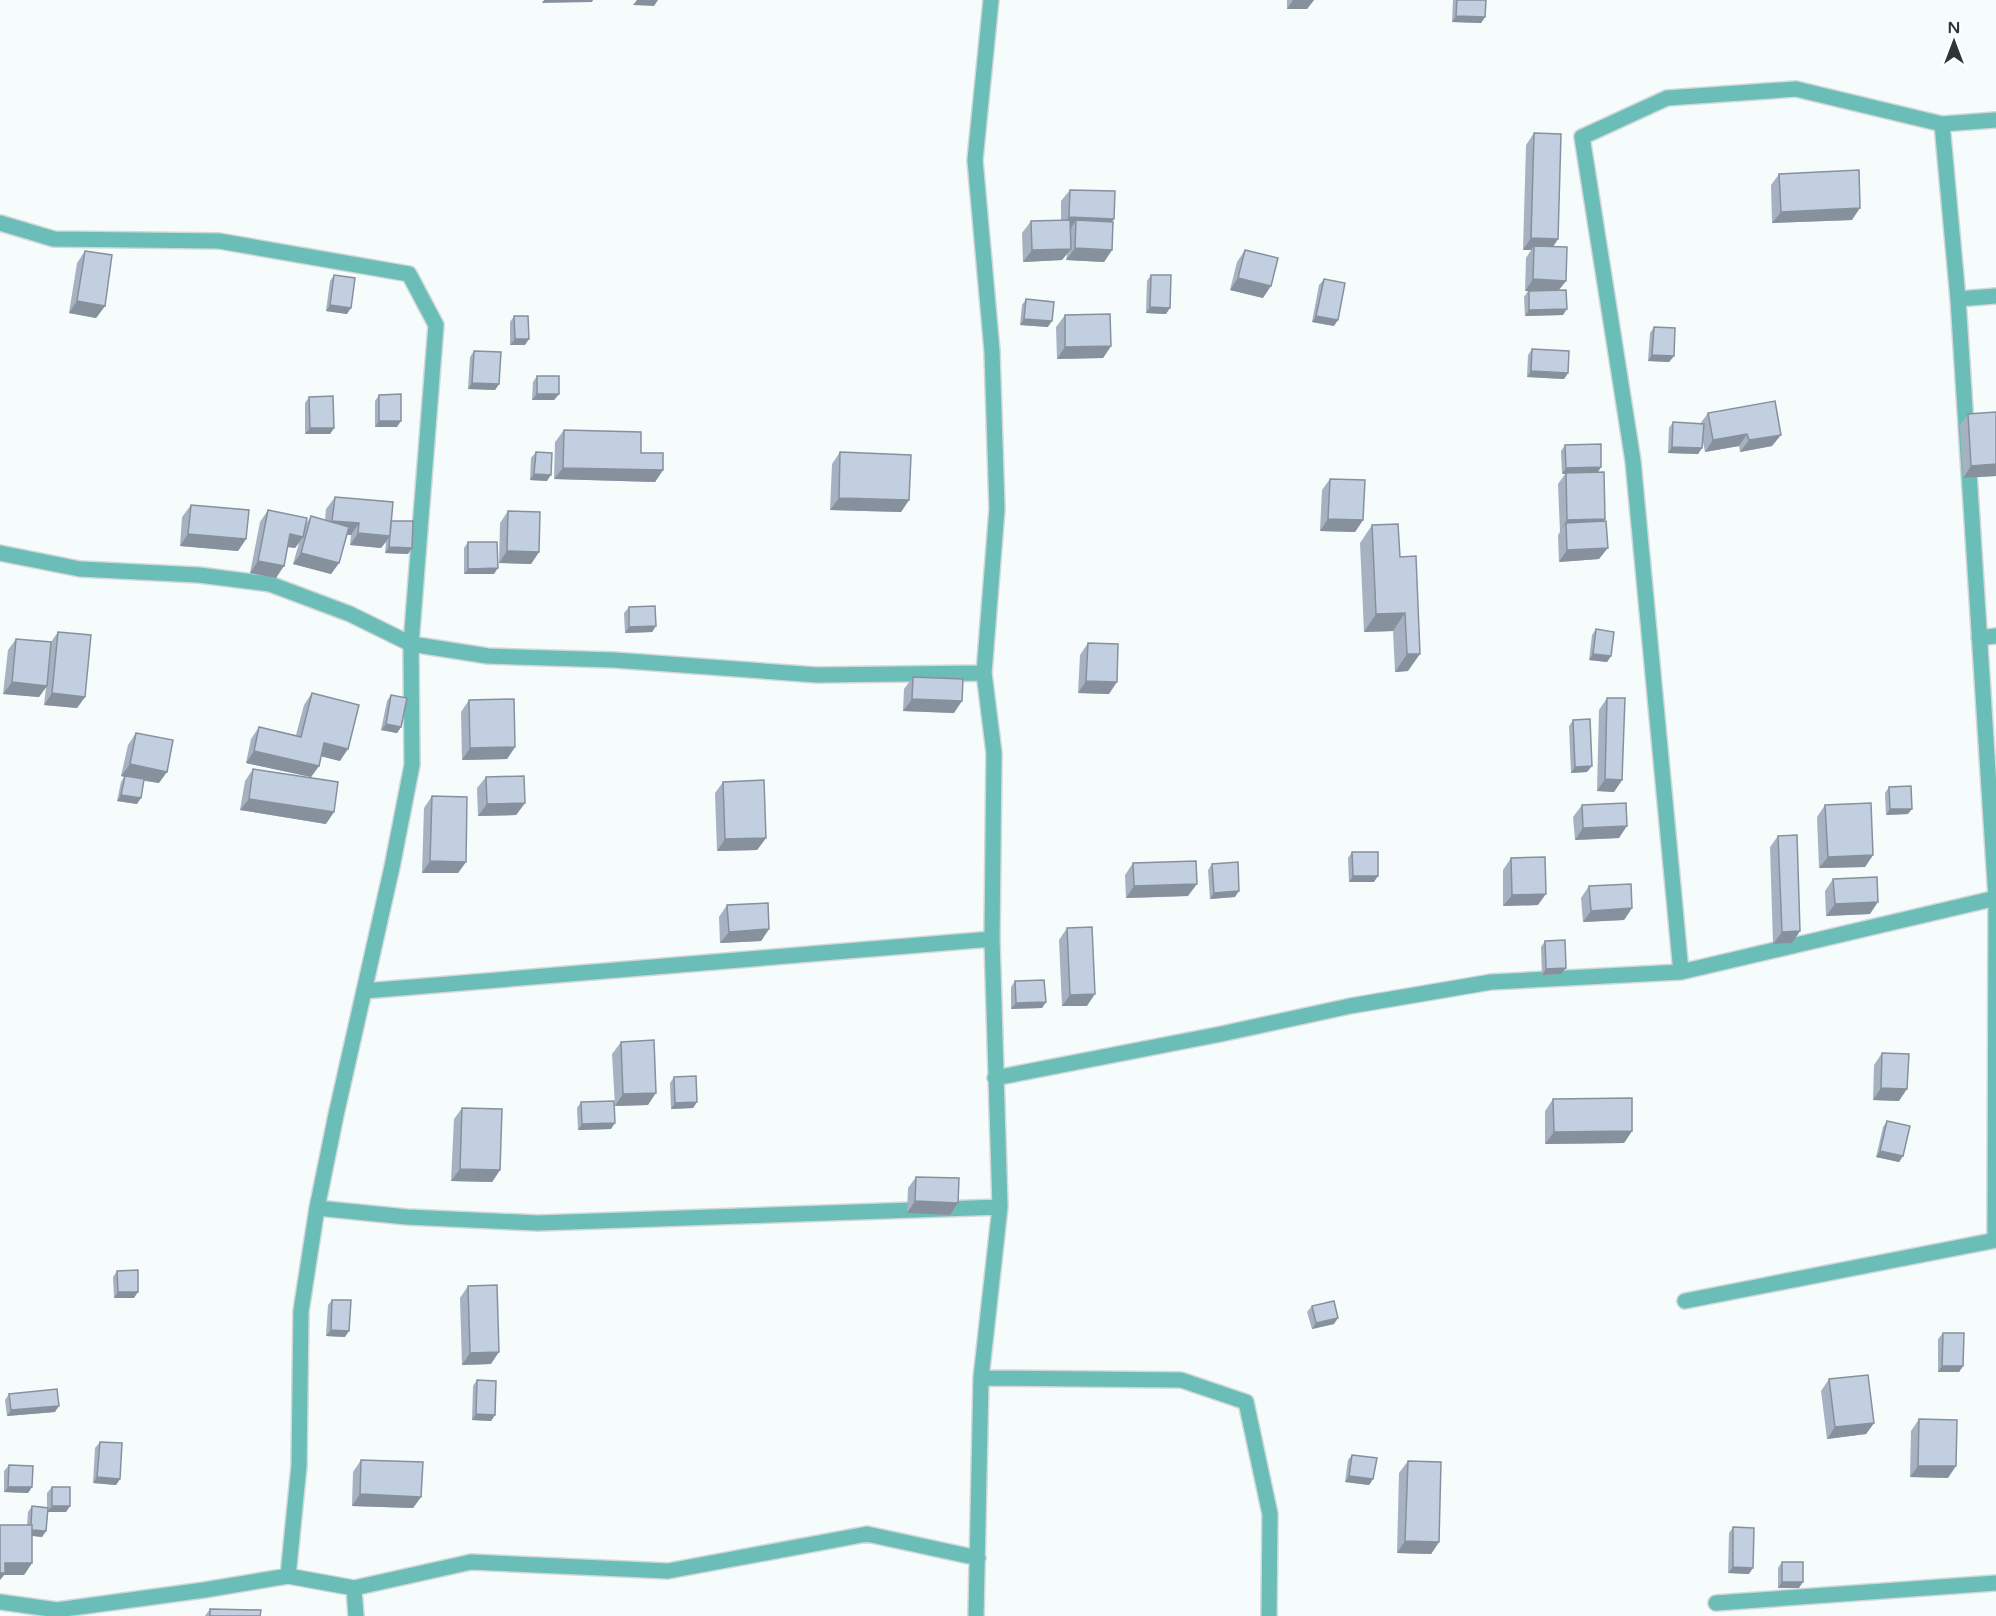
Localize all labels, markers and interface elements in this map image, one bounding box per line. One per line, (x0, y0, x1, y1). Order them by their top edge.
north arrow (1924, 12, 1984, 72)
text: N (1948, 18, 1960, 38)

